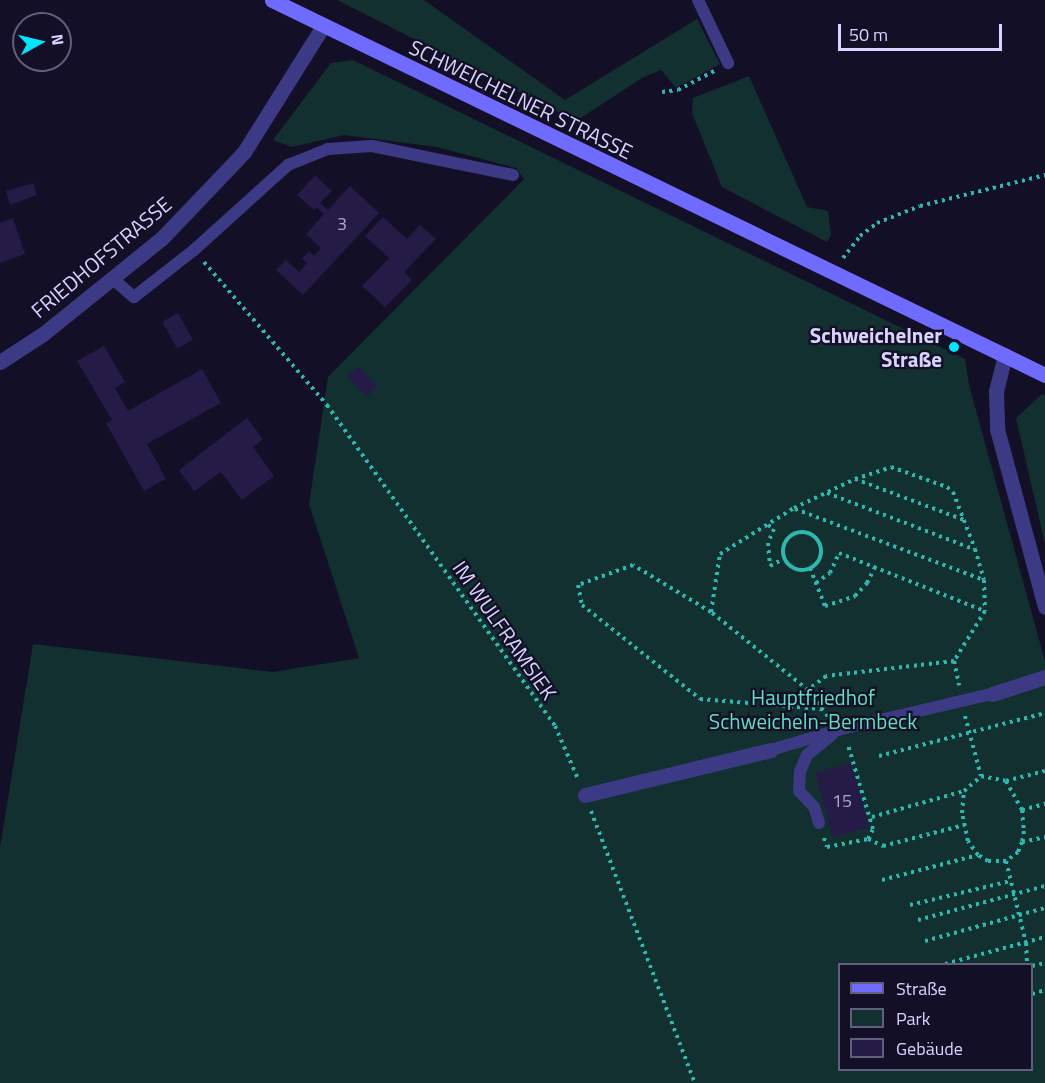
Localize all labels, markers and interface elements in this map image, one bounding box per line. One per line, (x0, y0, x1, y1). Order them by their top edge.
north arrow (12, 12, 72, 72)
scale bar (841, 12, 1004, 50)
text: 50 m (849, 21, 888, 48)
text: N (45, 33, 70, 47)
street label: SCHWEICHELNER STRASSE (405, 34, 637, 164)
street label: FRIEDHOFSTRASSE (26, 191, 176, 323)
house number: 3 (337, 213, 347, 235)
place label: Schweichelner Straße (810, 322, 942, 372)
marker: Schweichelner Straße (947, 340, 961, 354)
street label: IM WULFRAMSIEK (448, 556, 562, 704)
park label: Hauptfriedhof Schweicheln-Bermbeck (709, 684, 917, 734)
house number: 15 (832, 790, 852, 812)
legend (838, 963, 1033, 1071)
text: Straße (896, 975, 947, 1002)
text: Park (896, 1005, 930, 1032)
text: Gebäude (896, 1035, 963, 1062)

